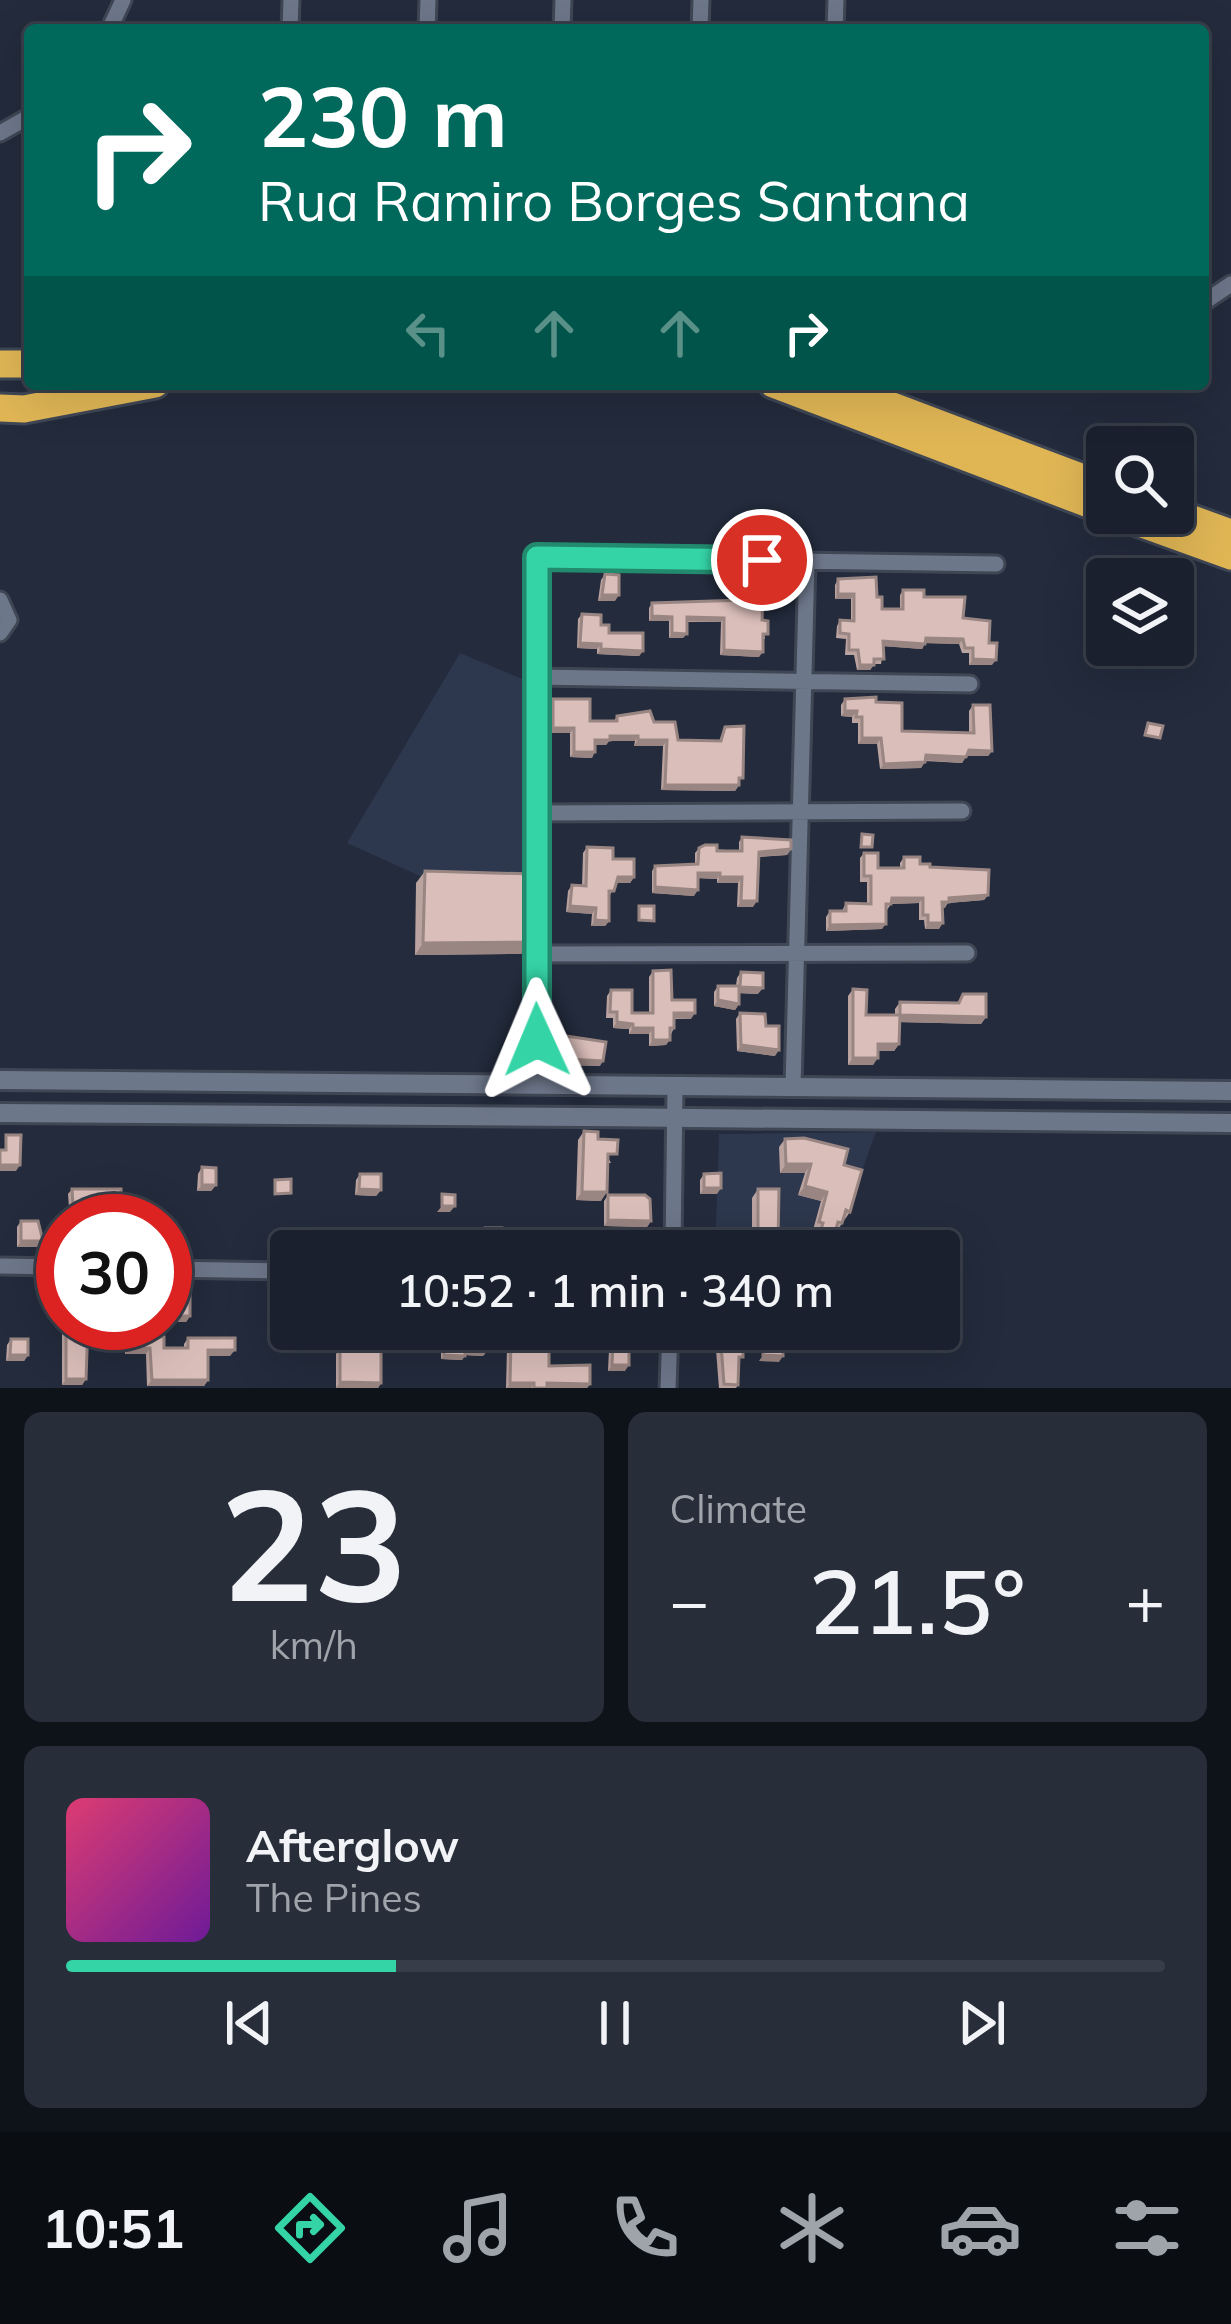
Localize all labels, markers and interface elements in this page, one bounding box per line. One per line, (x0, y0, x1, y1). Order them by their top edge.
text: 230 m (258, 63, 508, 168)
icon: right (60, 72, 216, 228)
text: Rua Ramiro Borges Santana (258, 167, 970, 235)
icon: left (395, 300, 461, 366)
icon: ahead (521, 300, 587, 366)
icon: ahead (647, 300, 713, 366)
icon: right (773, 300, 839, 366)
map controls (1086, 426, 1194, 666)
button: search (1086, 426, 1194, 534)
pin (711, 509, 813, 611)
icon: arrive (729, 527, 795, 593)
button: layers (1086, 558, 1194, 666)
position arrow (474, 977, 600, 1103)
speed limit sign: 30 (36, 1194, 192, 1350)
text: 10:52 · 1 min · 340 m (396, 1262, 834, 1318)
text: 23 (220, 1444, 407, 1640)
text: Climate (670, 1484, 807, 1533)
text: 21.5° (809, 1544, 1026, 1657)
text: − (670, 1559, 709, 1642)
text: + (1125, 1559, 1165, 1642)
text: km/h (270, 1620, 358, 1669)
text: Afterglow (246, 1817, 459, 1873)
text: The Pines (246, 1873, 422, 1922)
icon: previous (216, 1990, 282, 2056)
icon: pause (582, 1990, 648, 2056)
icon: next (949, 1990, 1015, 2056)
icon: directions (268, 2186, 352, 2270)
icon: music (436, 2186, 520, 2270)
icon: phone (603, 2186, 687, 2270)
icon: climate (770, 2186, 854, 2270)
icon: car (938, 2186, 1022, 2270)
icon: filters (1105, 2186, 1189, 2270)
text: 10:51 (42, 2194, 185, 2262)

